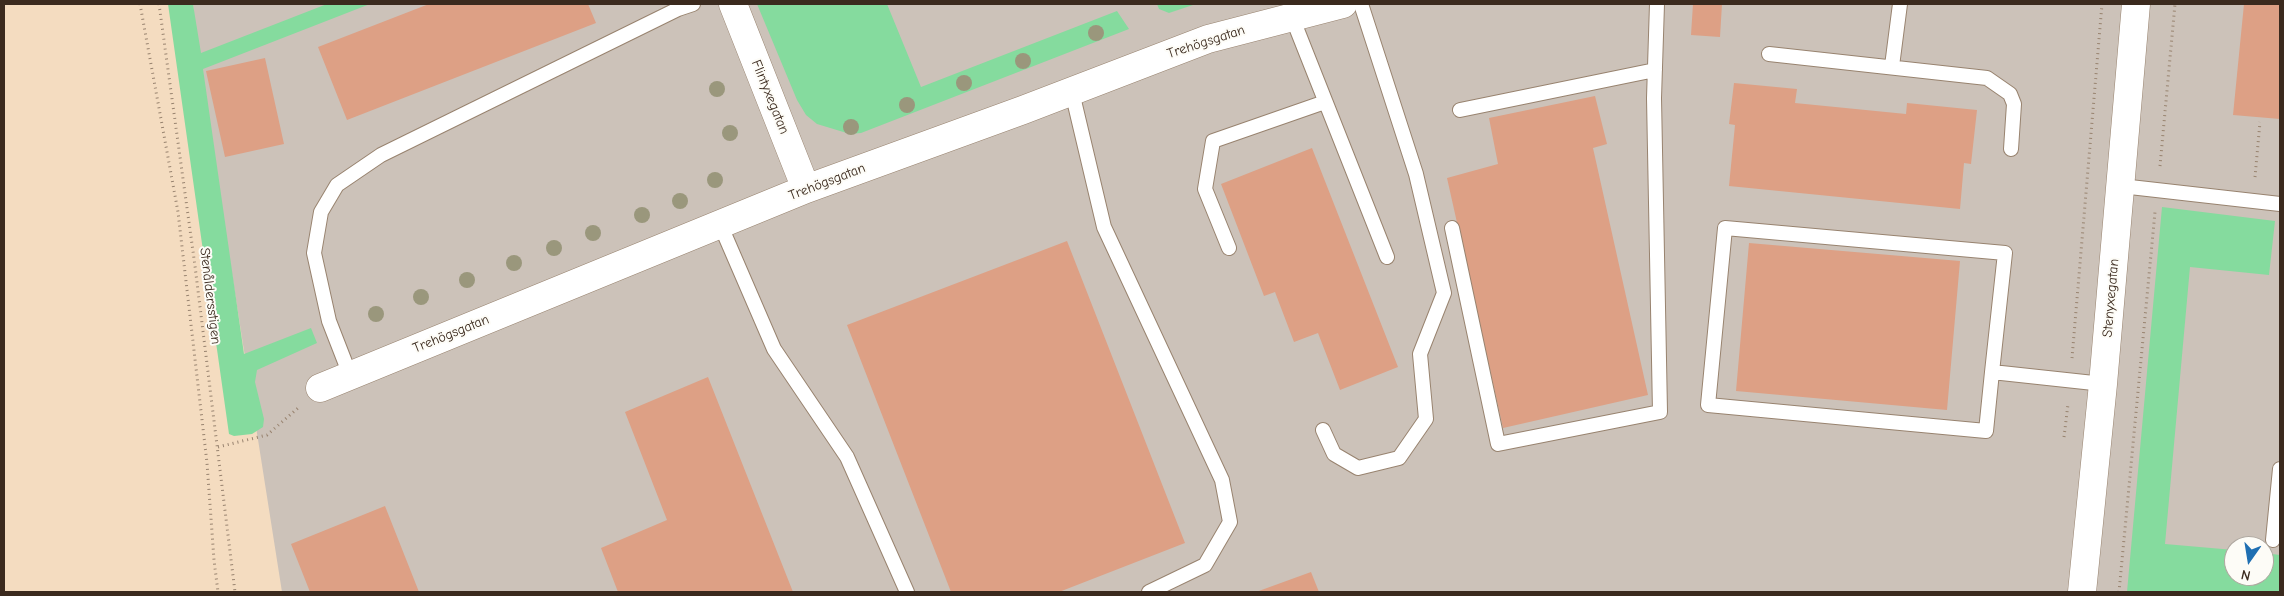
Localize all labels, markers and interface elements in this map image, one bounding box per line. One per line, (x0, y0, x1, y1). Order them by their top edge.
street label: Trehögsgatan (1165, 22, 1247, 62)
street label: Flintyxegatan (747, 57, 793, 137)
street label: Trehögsgatan (786, 160, 868, 204)
street label: Stenåldersstigen (196, 247, 224, 345)
street label: Stenyxegatan (2099, 258, 2123, 338)
street label: Trehögsgatan (410, 311, 492, 357)
north arrow (2224, 536, 2274, 586)
text: N (2239, 566, 2252, 584)

